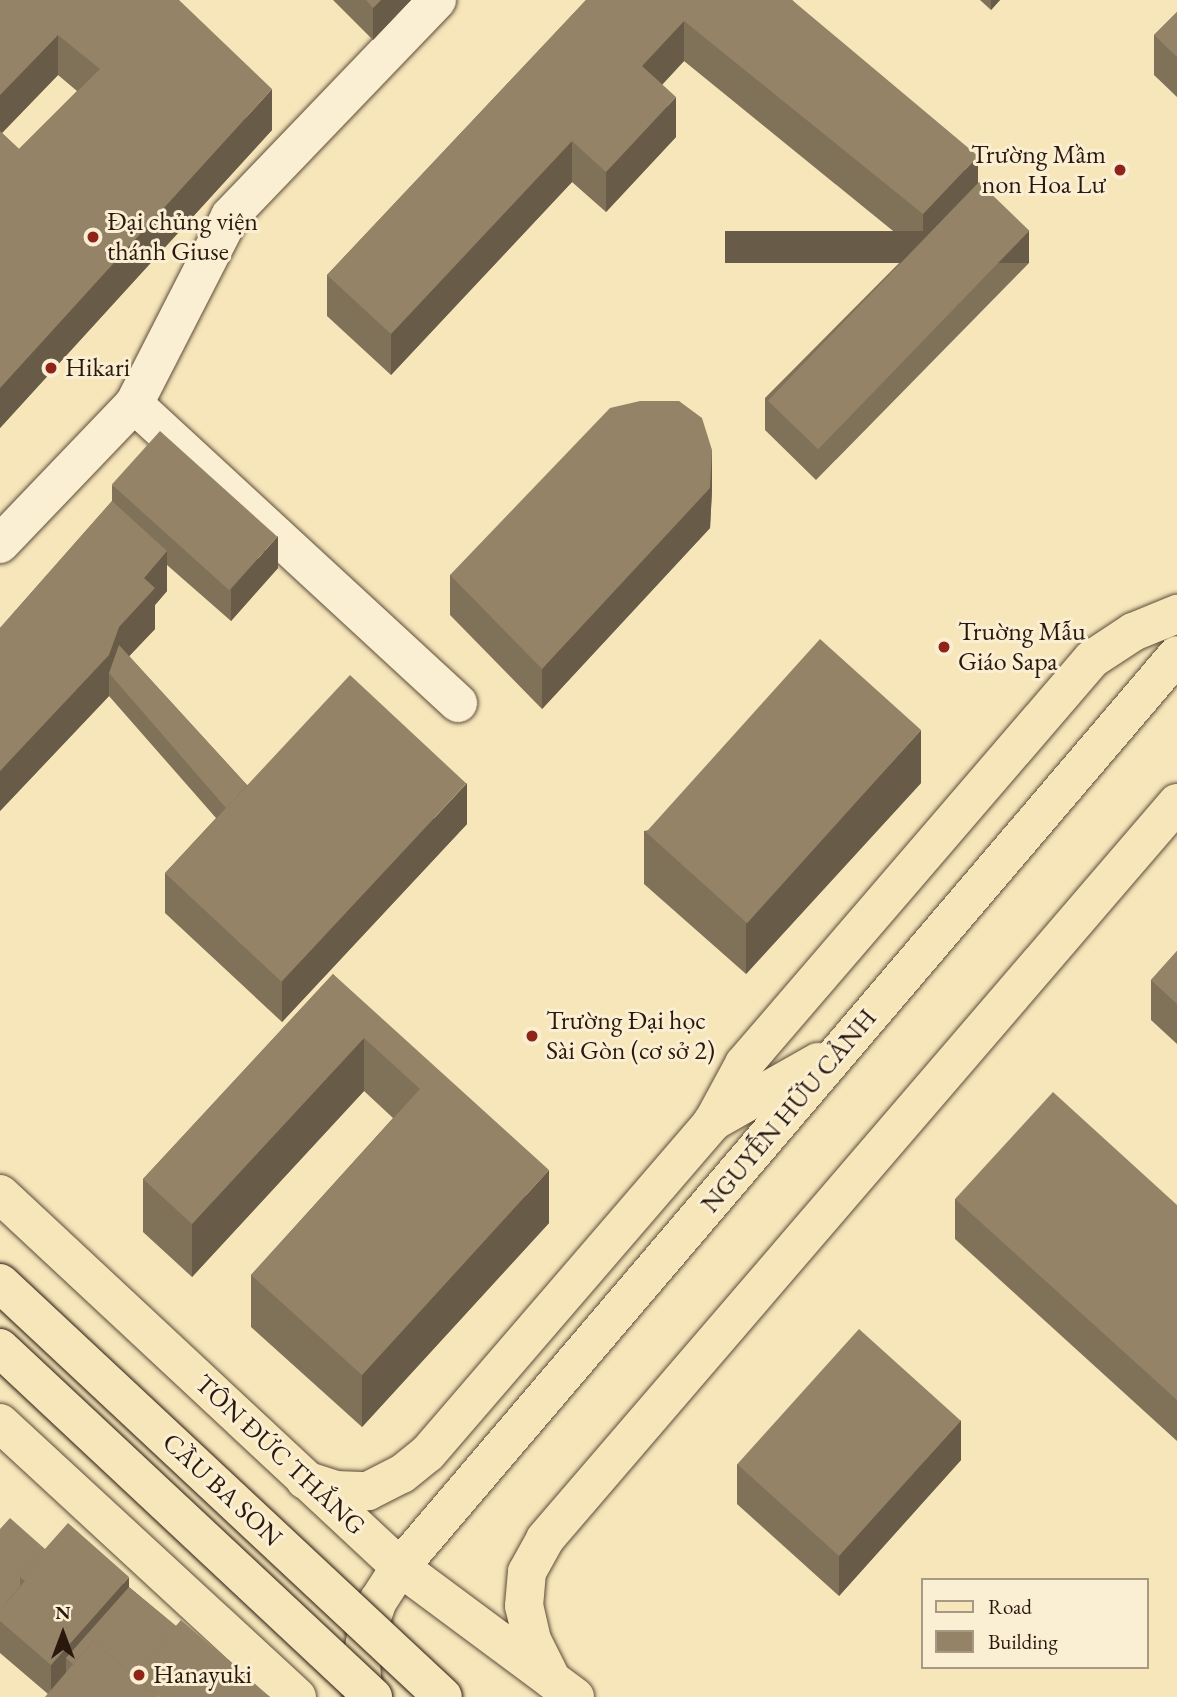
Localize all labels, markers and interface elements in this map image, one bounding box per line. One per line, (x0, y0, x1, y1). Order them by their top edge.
place label: Trường Mầm non Hoa Lư (971, 139, 1106, 200)
marker: Trường Mầm non Hoa Lư (1112, 162, 1128, 178)
place label: Đại chủng viện thánh Giuse (107, 206, 258, 268)
marker: Đại chủng viện thánh Giuse (85, 229, 101, 245)
place label: Hikari (65, 352, 130, 384)
marker: Hikari (43, 360, 59, 376)
place label: Truờng Mẫu Giáo Sapa (958, 616, 1086, 678)
marker: Truờng Mẫu Giáo Sapa (936, 639, 952, 655)
street label: NGUYỄN HỮU CẢNH (695, 1003, 883, 1219)
place label: Trường Đại học Sài Gòn (cơ sở 2) (546, 1005, 715, 1066)
marker: Trường Đại học Sài Gòn (cơ sở 2) (524, 1028, 540, 1044)
street label: TÔN ĐỨC THẮNG (189, 1368, 371, 1542)
street label: CẦU BA SON (156, 1427, 288, 1553)
legend (922, 1578, 1149, 1669)
text: Road (988, 1593, 1032, 1620)
north arrow (28, 1599, 98, 1669)
text: N (55, 1600, 71, 1625)
text: Building (988, 1628, 1058, 1655)
place label: Hanayuki (153, 1659, 252, 1691)
marker: Hanayuki (131, 1667, 147, 1683)

